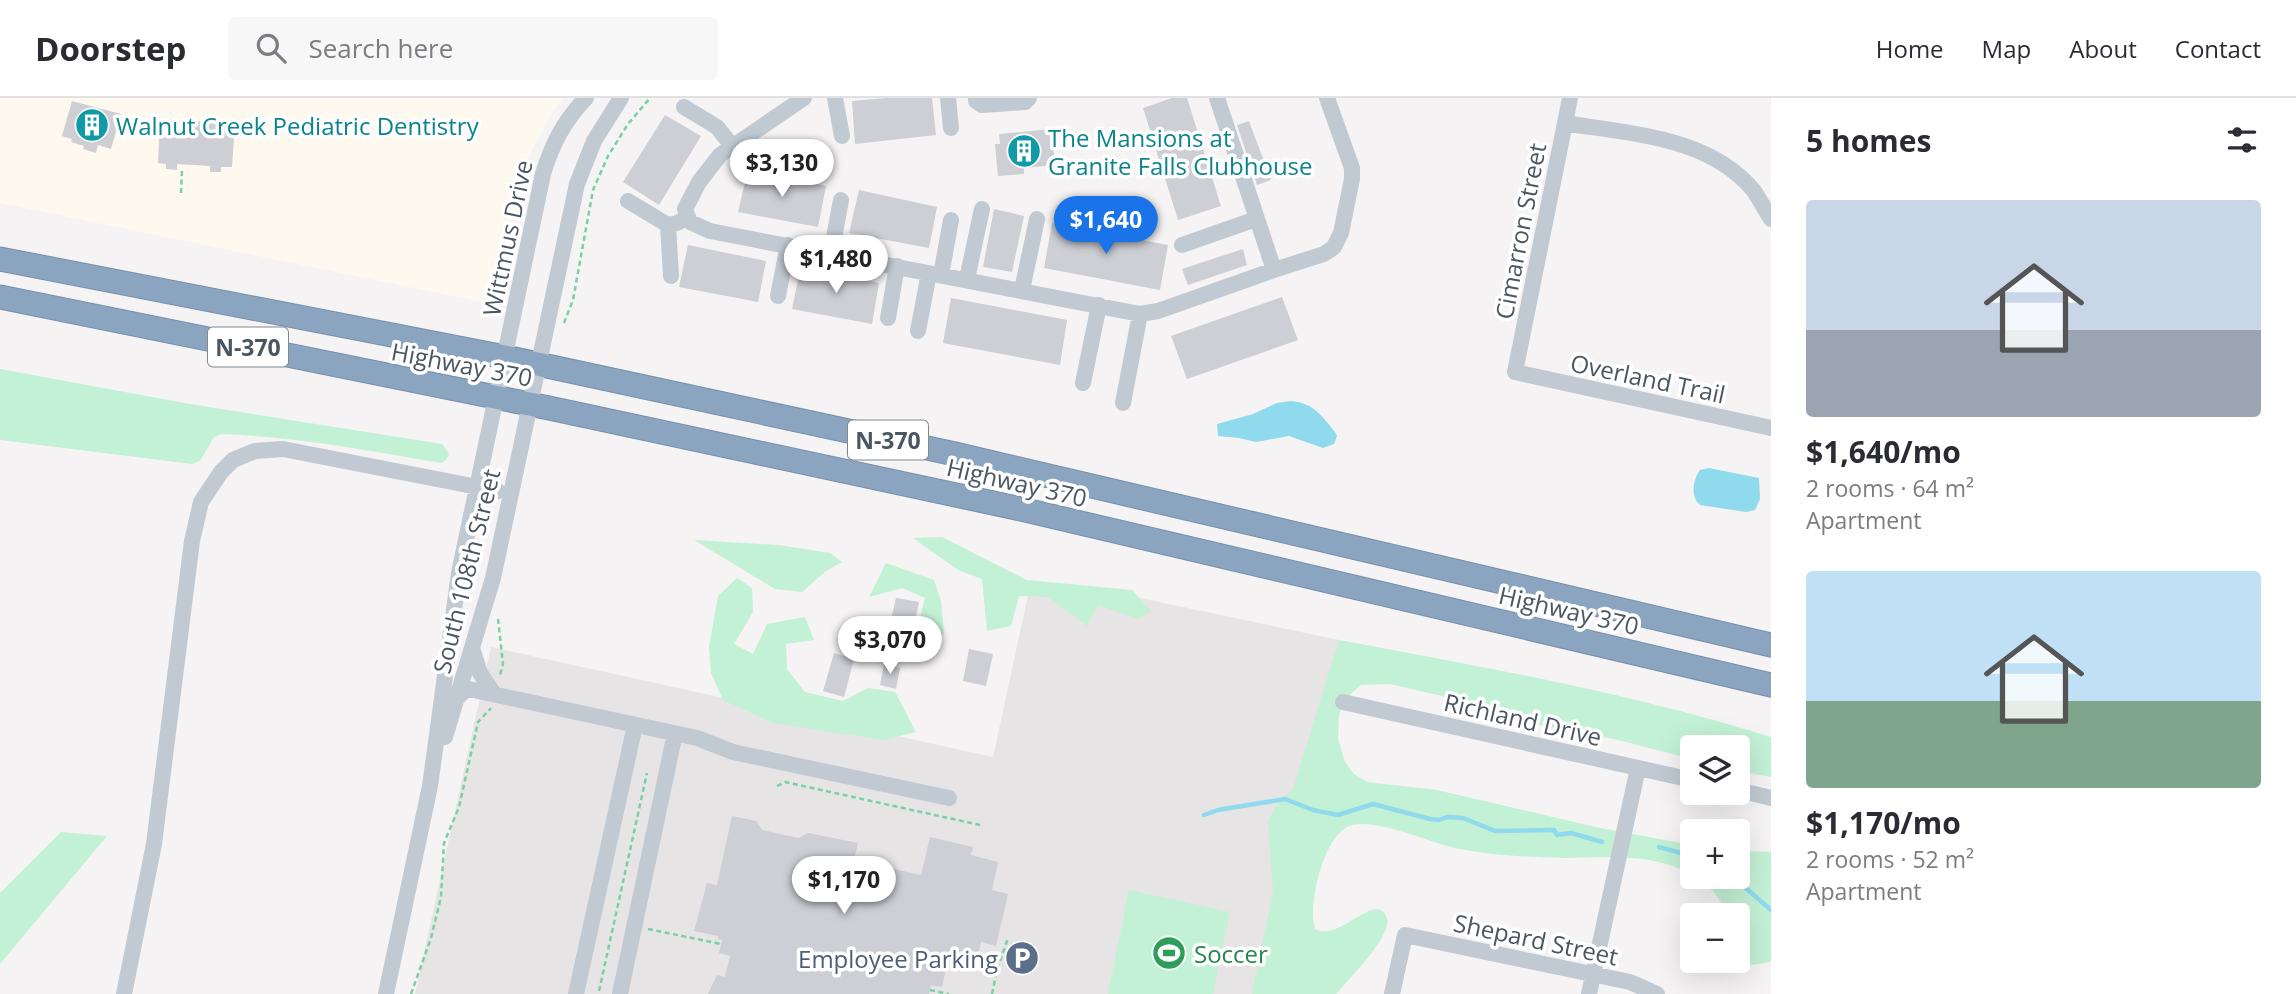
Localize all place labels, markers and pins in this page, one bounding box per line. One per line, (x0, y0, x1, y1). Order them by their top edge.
building icon: Walnut Creek Pediatric Dentistry (73, 106, 111, 144)
place label: Walnut Creek Pediatric Dentistry (116, 109, 480, 142)
place label: The Mansions at Granite Falls Clubhouse (1048, 121, 1313, 182)
building icon: The Mansions at Granite Falls Clubhouse (1005, 132, 1043, 170)
pin: $3,130 (725, 140, 839, 199)
pin: $1,640 (1049, 197, 1163, 256)
pin: $1,480 (779, 236, 893, 295)
pin: $3,070 (833, 616, 947, 676)
pin: $1,170 (787, 856, 901, 916)
sports icon: Soccer (1150, 934, 1188, 972)
place label: Soccer (1194, 937, 1268, 970)
parking icon: Employee Parking (1003, 939, 1041, 977)
place label: Employee Parking (798, 942, 998, 975)

